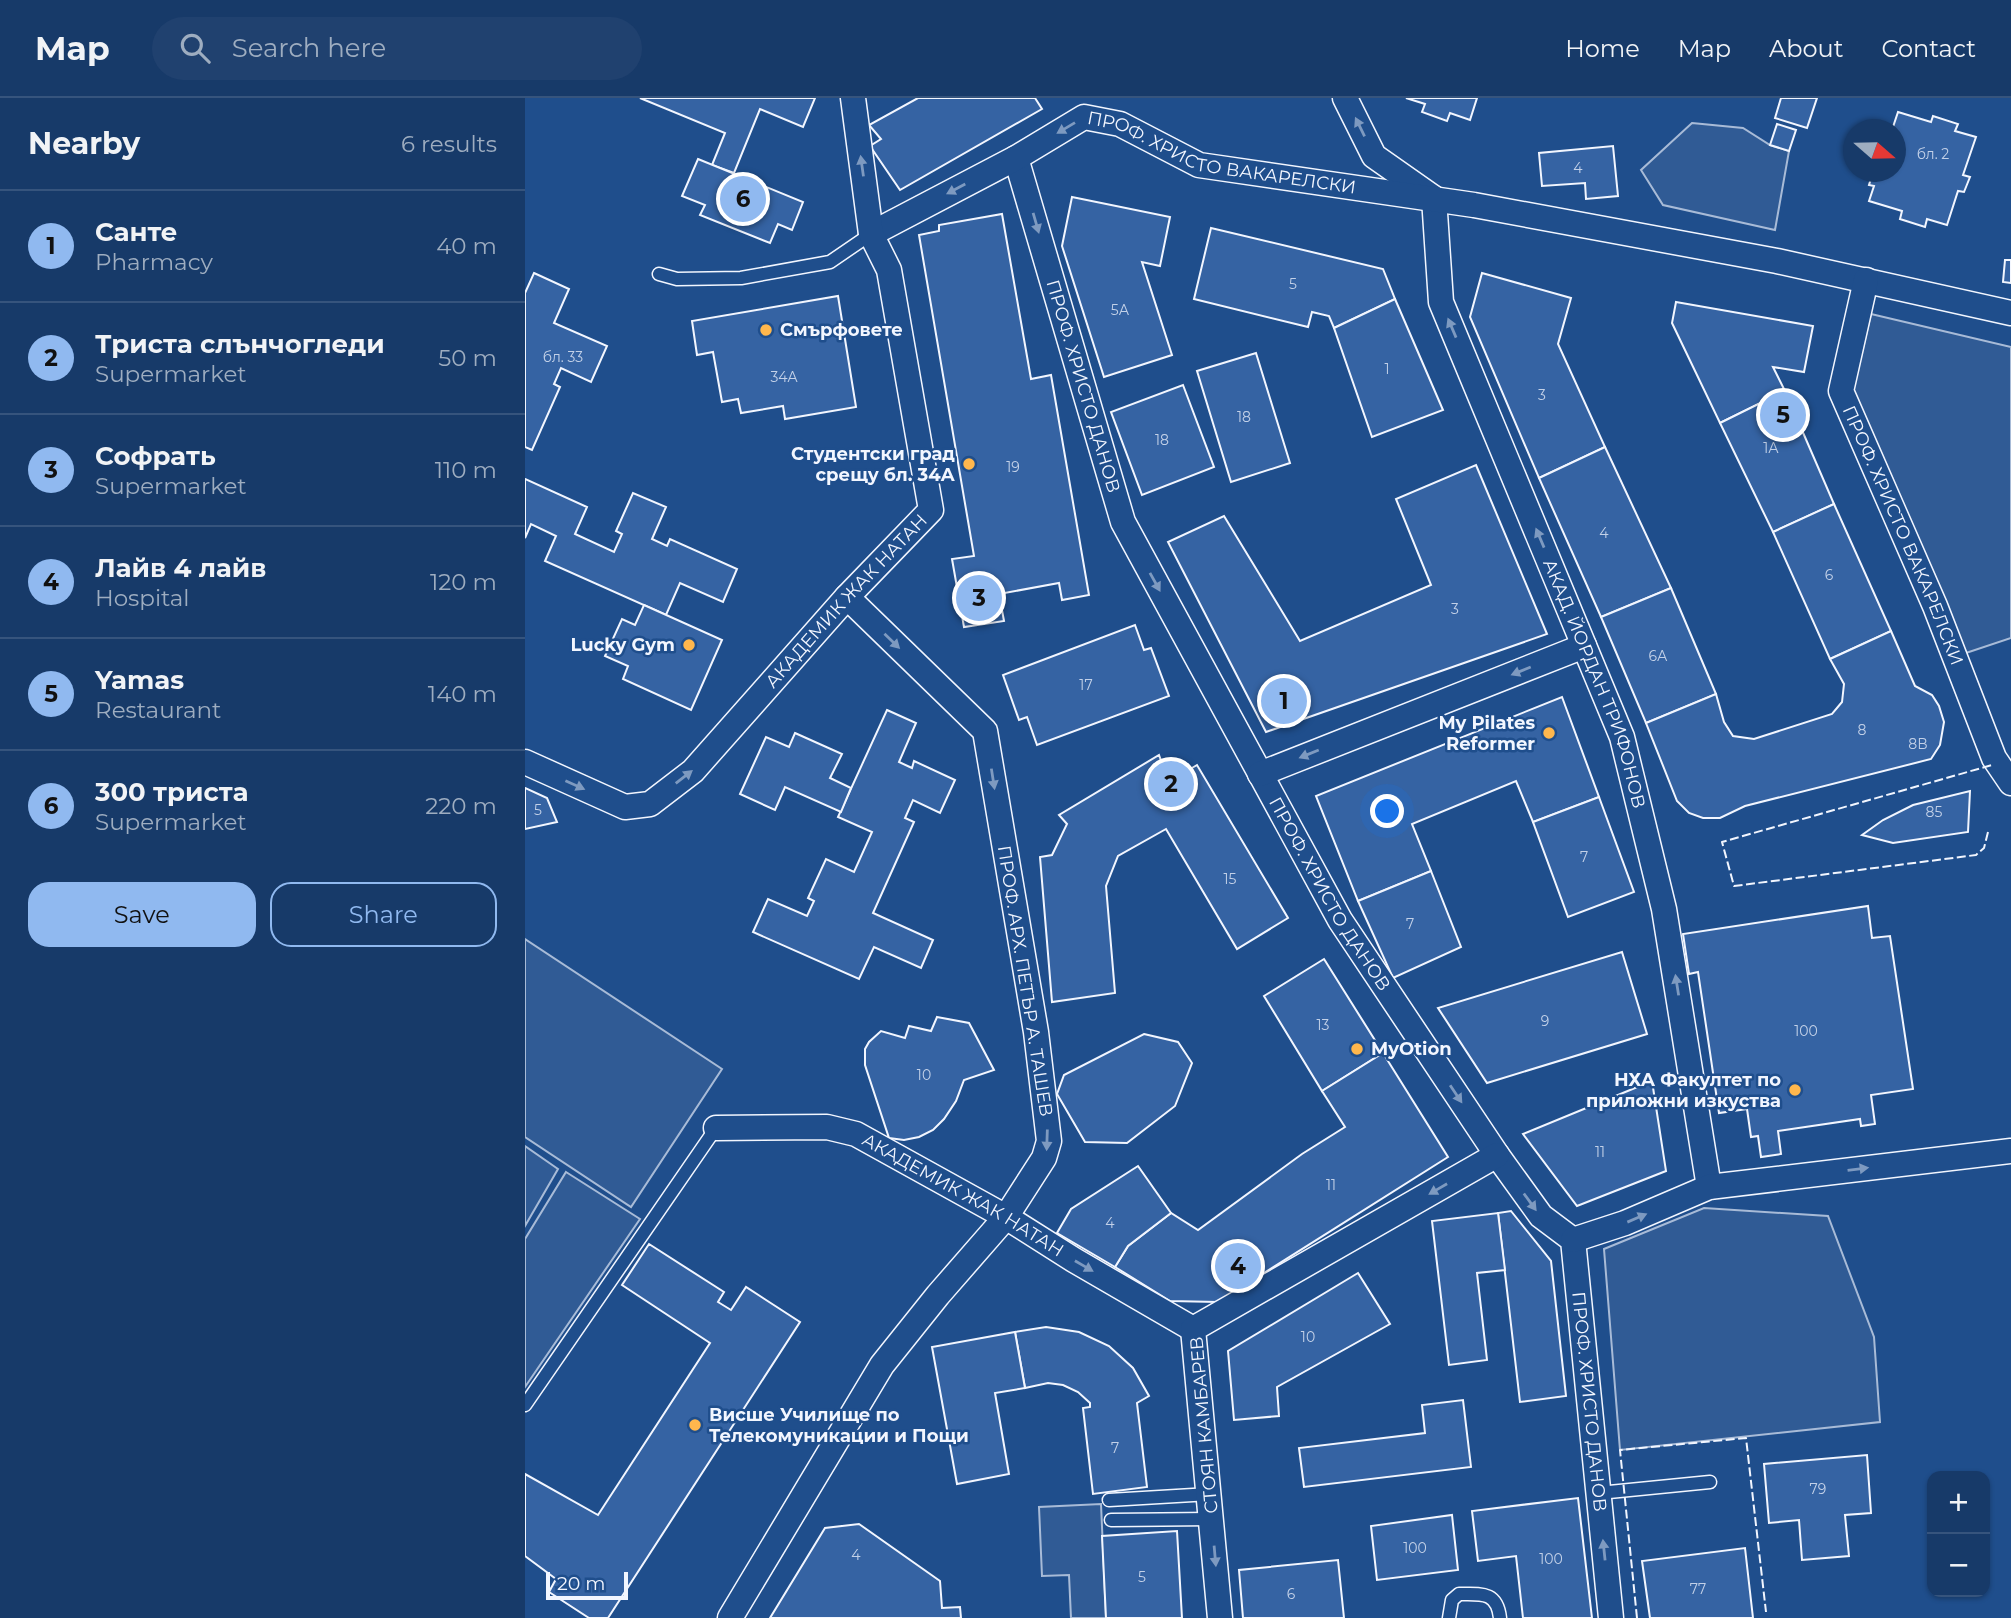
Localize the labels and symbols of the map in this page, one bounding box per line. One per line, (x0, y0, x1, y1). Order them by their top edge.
street label: ПРОФ. ХРИСТО ВАКАРЕЛСКИ (1086, 107, 1357, 199)
one-way arrow (1354, 117, 1365, 137)
north arrow (1843, 119, 1906, 182)
one-way arrow (1056, 122, 1075, 134)
house number: бл. 2 (1917, 145, 1949, 163)
one-way arrow (857, 155, 868, 177)
house number: 4 (1573, 159, 1583, 177)
pin: 6 (720, 173, 766, 225)
one-way arrow (946, 184, 966, 195)
one-way arrow (1031, 213, 1041, 234)
house number: 5 (1289, 275, 1297, 293)
street label: ПРОФ. ХРИСТО ДАНОВ (1041, 277, 1125, 495)
house number: 5А (1111, 301, 1130, 319)
one-way arrow (1446, 318, 1457, 339)
place label: Смърфовете (780, 319, 903, 341)
marker: Смърфовете (758, 322, 774, 338)
house number: бл. 33 (543, 348, 583, 366)
house number: 1 (1384, 360, 1390, 378)
house number: 34A (770, 368, 799, 386)
house number: 3 (1538, 386, 1546, 404)
pin: 5 (1760, 389, 1806, 441)
street label: ПРОФ. ХРИСТО ВАКАРЕЛСКИ (1838, 402, 1968, 669)
house number: 18 (1237, 408, 1251, 426)
house number: 18 (1155, 431, 1169, 449)
house number: 1А (1763, 439, 1779, 457)
place label: Студентски град срещу бл. 34А (791, 443, 956, 486)
marker: Студентски град срещу бл. 34А (961, 456, 977, 472)
house number: 19 (1006, 458, 1020, 476)
street label: АКАДЕМИК ЖАК НАТАН (761, 510, 932, 692)
house number: 4 (1599, 524, 1609, 542)
one-way arrow (1534, 528, 1545, 549)
street label: АКАД. ЙОРДАН ТРИФОНОВ (1538, 556, 1650, 811)
house number: 6 (1825, 566, 1834, 584)
pin: 3 (956, 572, 1002, 624)
one-way arrow (1149, 572, 1161, 592)
house number: 3 (1451, 600, 1459, 618)
one-way arrow (884, 632, 900, 649)
place label: Lucky Gym (570, 634, 675, 656)
marker: Lucky Gym (681, 637, 697, 653)
house number: 6А (1648, 647, 1668, 665)
one-way arrow (1510, 665, 1531, 676)
pin: 1 (1261, 675, 1307, 727)
house number: 17 (1079, 676, 1093, 694)
place label: My Pilates Reformer (1438, 712, 1535, 755)
house number: 8 (1858, 721, 1867, 739)
marker: My Pilates Reformer (1541, 725, 1557, 741)
house number: 8В (1908, 735, 1928, 753)
one-way arrow (1299, 749, 1320, 760)
pin: 2 (1148, 758, 1194, 810)
one-way arrow (988, 768, 999, 790)
one-way arrow (674, 770, 692, 785)
one-way arrow (565, 779, 585, 791)
street label: ПРОФ. ХРИСТО ДАНОВ (1264, 793, 1395, 995)
your location (1370, 794, 1404, 828)
house number: 5 (534, 801, 542, 819)
house number: 85 (1926, 803, 1943, 821)
street label: ПРОФ. АРХ. ПЕТЪР А. ТАШЕВ (993, 844, 1057, 1118)
house number: 7 (1580, 848, 1588, 866)
house number: 15 (1224, 870, 1237, 888)
house number: 7 (1406, 915, 1414, 933)
one-way arrow (1671, 973, 1682, 995)
house number: 9 (1541, 1012, 1549, 1030)
house number: 13 (1317, 1016, 1330, 1034)
house number: 100 (1794, 1022, 1818, 1040)
place label: MyOtion (1371, 1038, 1452, 1060)
marker: MyOtion (1349, 1041, 1365, 1057)
house number: 10 (917, 1066, 931, 1084)
place label: НХА Факултет по приложни изкуства (1586, 1069, 1781, 1112)
marker: НХА Факултет по приложни изкуства (1787, 1082, 1803, 1098)
one-way arrow (1449, 1084, 1462, 1103)
street label: АКАДЕМИК ЖАК НАТАН (858, 1129, 1068, 1262)
one-way arrow (1041, 1129, 1052, 1151)
house number: 11 (1595, 1143, 1605, 1161)
one-way arrow (1847, 1164, 1869, 1175)
house number: 11 (1326, 1176, 1336, 1194)
one-way arrow (1428, 1183, 1447, 1195)
one-way arrow (1523, 1193, 1537, 1211)
one-way arrow (1627, 1212, 1648, 1223)
house number: 4 (1105, 1214, 1115, 1232)
pin: 4 (1215, 1240, 1261, 1292)
one-way arrow (1074, 1260, 1093, 1272)
street label: ПРОФ. ХРИСТО ДАНОВ (1567, 1291, 1611, 1513)
house number: 10 (1301, 1328, 1315, 1346)
street label: СТОЯН КАМБАРЕВ (1185, 1336, 1223, 1514)
place label: Висше Училище по Телекомуникации и Пощи (709, 1404, 969, 1447)
marker: Висше Училище по Телекомуникации и Пощи (687, 1417, 703, 1433)
house number: 7 (1111, 1439, 1119, 1457)
house number: 79 (1810, 1480, 1826, 1498)
house number: 100 (1403, 1539, 1427, 1557)
one-way arrow (1599, 1539, 1610, 1561)
one-way arrow (1210, 1545, 1221, 1567)
house number: 4 (851, 1546, 861, 1564)
house number: 100 (1539, 1550, 1563, 1568)
house number: 5 (1138, 1568, 1146, 1586)
scale bar (546, 1569, 628, 1601)
house number: 77 (1690, 1580, 1706, 1598)
house number: 6 (1287, 1585, 1296, 1603)

